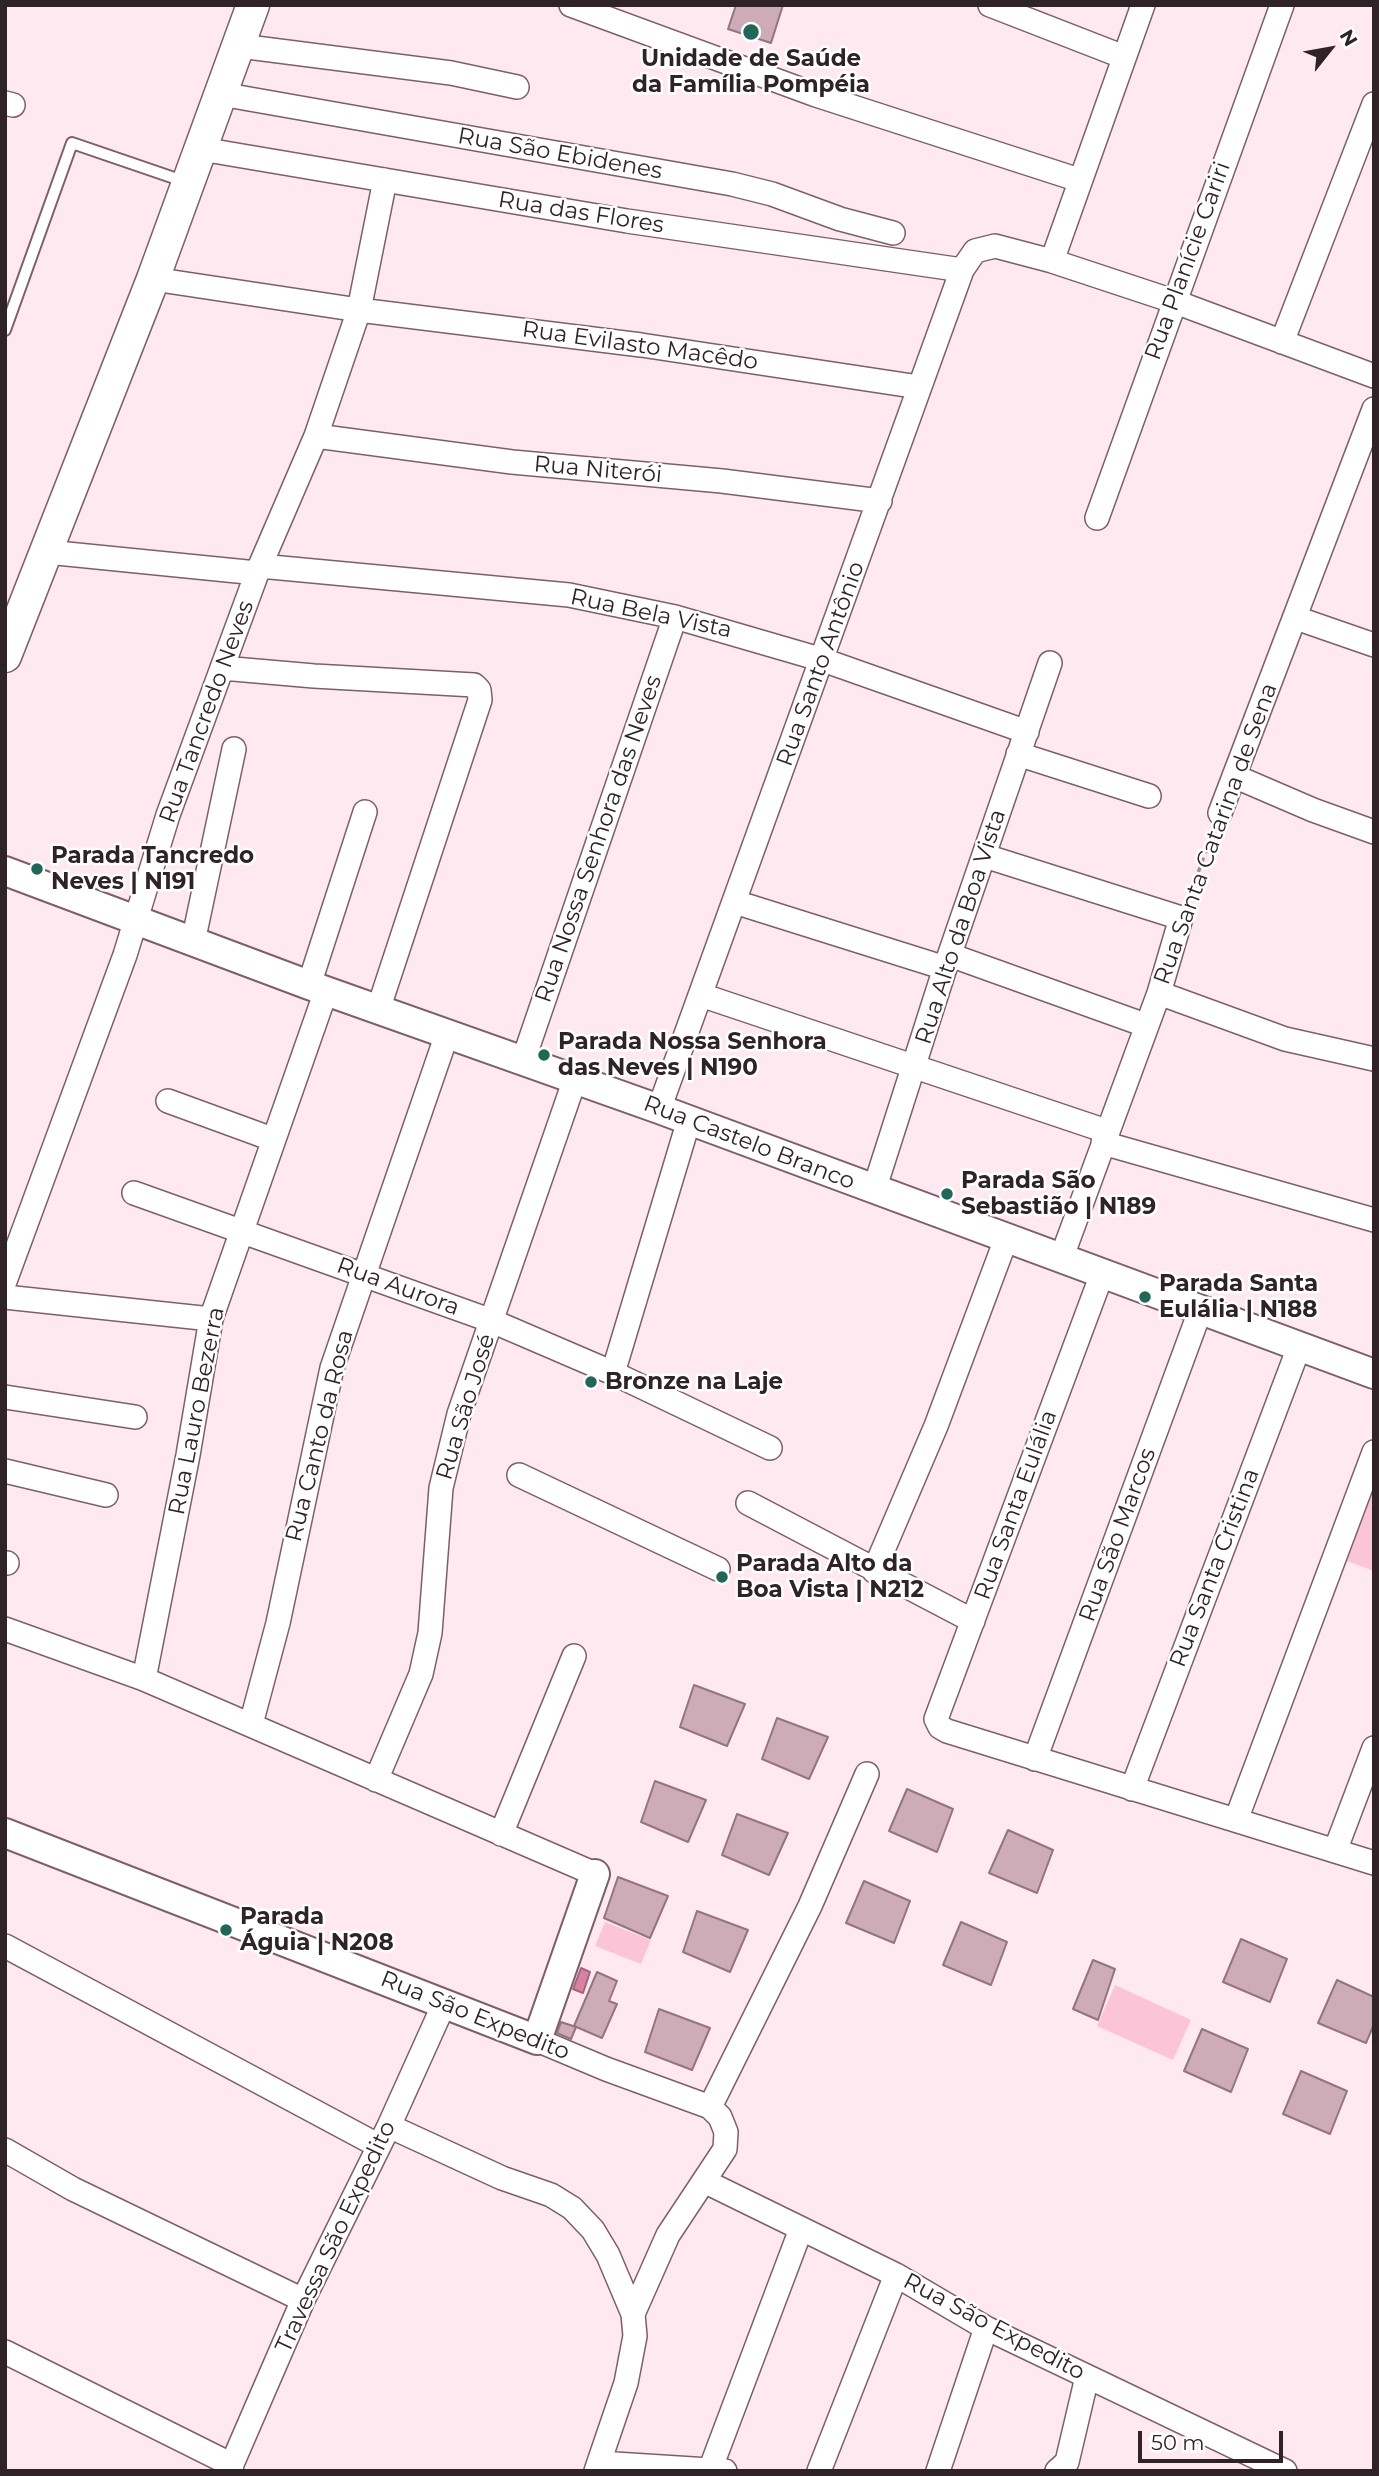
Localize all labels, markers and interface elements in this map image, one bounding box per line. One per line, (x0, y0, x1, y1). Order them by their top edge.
north arrow (1295, 14, 1365, 84)
marker: Unidade de Saúde da Família Pompéia (741, 22, 761, 42)
text: N (1335, 25, 1362, 50)
place label: Unidade de Saúde da Família Pompéia (632, 45, 870, 99)
street label: Rua São Ebidenes (456, 122, 664, 186)
street label: Rua Planície Cariri (1139, 158, 1237, 364)
street label: Rua das Flores (496, 186, 666, 240)
street label: Rua Evilasto Macêdo (520, 316, 760, 376)
street label: Rua Niterói (533, 451, 663, 489)
street label: Rua Santo Antônio (771, 558, 871, 770)
street label: Rua Bela Vista (568, 583, 734, 645)
street label: Rua Tancredo Neves (154, 597, 260, 827)
street label: Rua Nossa Senhora das Neves (530, 672, 668, 1006)
street label: Rua Santa Catarina de Sena (1149, 680, 1283, 988)
street label: Rua Alto da Boa Vista (910, 806, 1012, 1048)
place label: Parada Tancredo Neves | N191 (51, 842, 254, 896)
marker: Parada Tancredo Neves | N191 (29, 861, 45, 877)
place label: Parada Nossa Senhora das Neves | N190 (558, 1028, 827, 1082)
marker: Parada Nossa Senhora das Neves | N190 (536, 1047, 552, 1063)
street label: Rua Castelo Branco (640, 1090, 858, 1196)
place label: Parada São Sebastião | N189 (961, 1167, 1156, 1221)
marker: Parada São Sebastião | N189 (939, 1186, 955, 1202)
street label: Rua Aurora (333, 1252, 463, 1322)
place label: Parada Santa Eulália | N188 (1159, 1270, 1318, 1324)
marker: Parada Santa Eulália | N188 (1137, 1289, 1153, 1305)
street label: Rua Lauro Bezerra (163, 1305, 231, 1517)
street label: Rua Canto da Rosa (280, 1327, 360, 1545)
street label: Rua São José (431, 1331, 501, 1483)
place label: Bronze na Laje (605, 1368, 783, 1396)
marker: Bronze na Laje (583, 1374, 599, 1390)
street label: Rua Santa Eulália (969, 1406, 1063, 1604)
street label: Rua São Marcos (1074, 1444, 1162, 1626)
street label: Rua Santa Cristina (1164, 1465, 1266, 1671)
place label: Parada Alto da Boa Vista | N212 (736, 1550, 924, 1604)
marker: Parada Alto da Boa Vista | N212 (714, 1569, 730, 1585)
place label: Parada Águia | N208 (240, 1903, 394, 1957)
marker: Parada Águia | N208 (218, 1922, 234, 1938)
street label: Rua São Expedito (376, 1965, 574, 2067)
street label: Travessa São Expedito (270, 2117, 402, 2357)
street label: Rua São Expedito (899, 2268, 1089, 2386)
scale bar (1141, 2416, 1286, 2460)
text: 50 m (1151, 2430, 1205, 2455)

